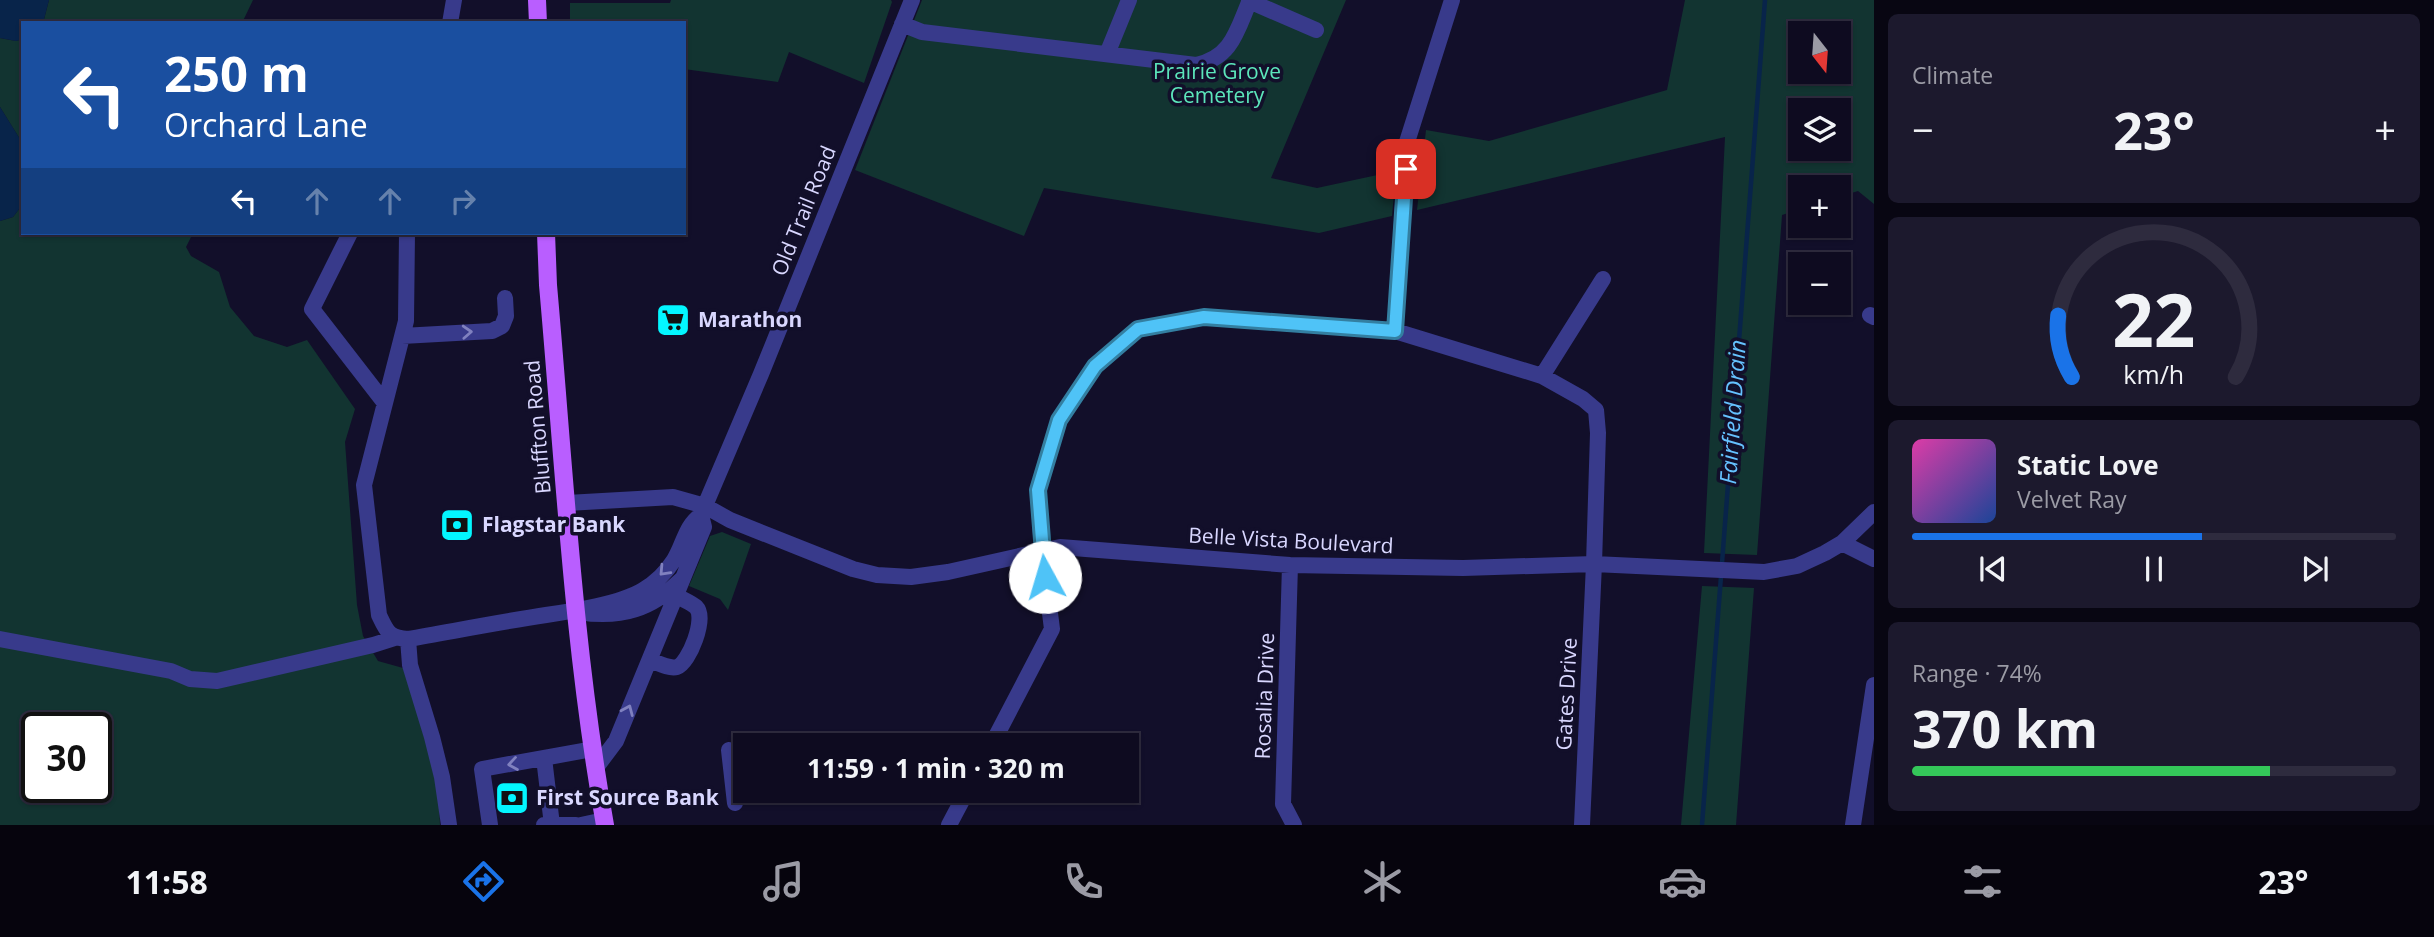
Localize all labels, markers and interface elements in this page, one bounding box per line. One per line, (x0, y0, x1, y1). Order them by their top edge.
north arrow (1788, 21, 1852, 84)
map controls (1788, 21, 1851, 315)
text: 250 m (164, 40, 309, 106)
icon: left (49, 49, 140, 140)
park label: Prairie Grove Cemetery (1153, 57, 1281, 109)
text: Climate (1912, 59, 1993, 91)
text: 23° (2113, 94, 2195, 165)
button: layers (1788, 98, 1851, 161)
text: Orchard Lane (164, 103, 368, 146)
text: − (1912, 103, 1934, 155)
text: + (2374, 103, 2396, 155)
pin (1376, 139, 1436, 199)
street label: Old Trail Road (764, 141, 842, 280)
icon: arrive (1387, 150, 1425, 188)
button: + (1788, 175, 1851, 238)
icon: left (225, 182, 263, 220)
icon: ahead (298, 182, 336, 220)
icon: ahead (371, 182, 409, 220)
icon: right (444, 182, 482, 220)
button: − (1788, 252, 1851, 315)
text: 22 (2112, 270, 2196, 369)
supermarket icon: Marathon (654, 301, 692, 339)
place label: Marathon (698, 305, 802, 333)
one-way arrow (461, 325, 472, 340)
water label: Fairfield Drain (1711, 339, 1753, 485)
text: km/h (2124, 357, 2184, 391)
street label: Bluffton Road (517, 359, 557, 495)
text: Static Love (2017, 447, 2159, 483)
text: Velvet Ray (2017, 483, 2127, 515)
bank icon: Flagstar Bank (438, 506, 476, 544)
place label: Flagstar Bank (482, 510, 626, 538)
street label: Belle Vista Boulevard (1188, 521, 1394, 559)
position arrow (1008, 540, 1082, 614)
icon: previous (1974, 550, 2012, 588)
icon: pause (2135, 550, 2173, 588)
icon: next (2296, 550, 2334, 588)
one-way arrow (660, 563, 672, 576)
street label: Rosalia Drive (1248, 632, 1280, 760)
street label: Gates Drive (1549, 637, 1583, 751)
text: Range · 74% (1912, 657, 2042, 689)
text: 370 km (1912, 692, 2098, 763)
one-way arrow (620, 705, 634, 717)
speed limit sign: 30 (21, 712, 112, 803)
text: 11:59 · 1 min · 320 m (807, 750, 1065, 786)
one-way arrow (507, 756, 519, 771)
bank icon: First Source Bank (493, 779, 531, 817)
place label: First Source Bank (536, 783, 720, 811)
icon: directions (459, 857, 508, 906)
icon: music (759, 857, 808, 906)
icon: phone (1059, 857, 1108, 906)
icon: climate (1358, 857, 1407, 906)
icon: car (1658, 857, 1707, 906)
icon: filters (1958, 857, 2007, 906)
text: 11:58 (125, 860, 208, 903)
text: 23° (2258, 860, 2309, 903)

